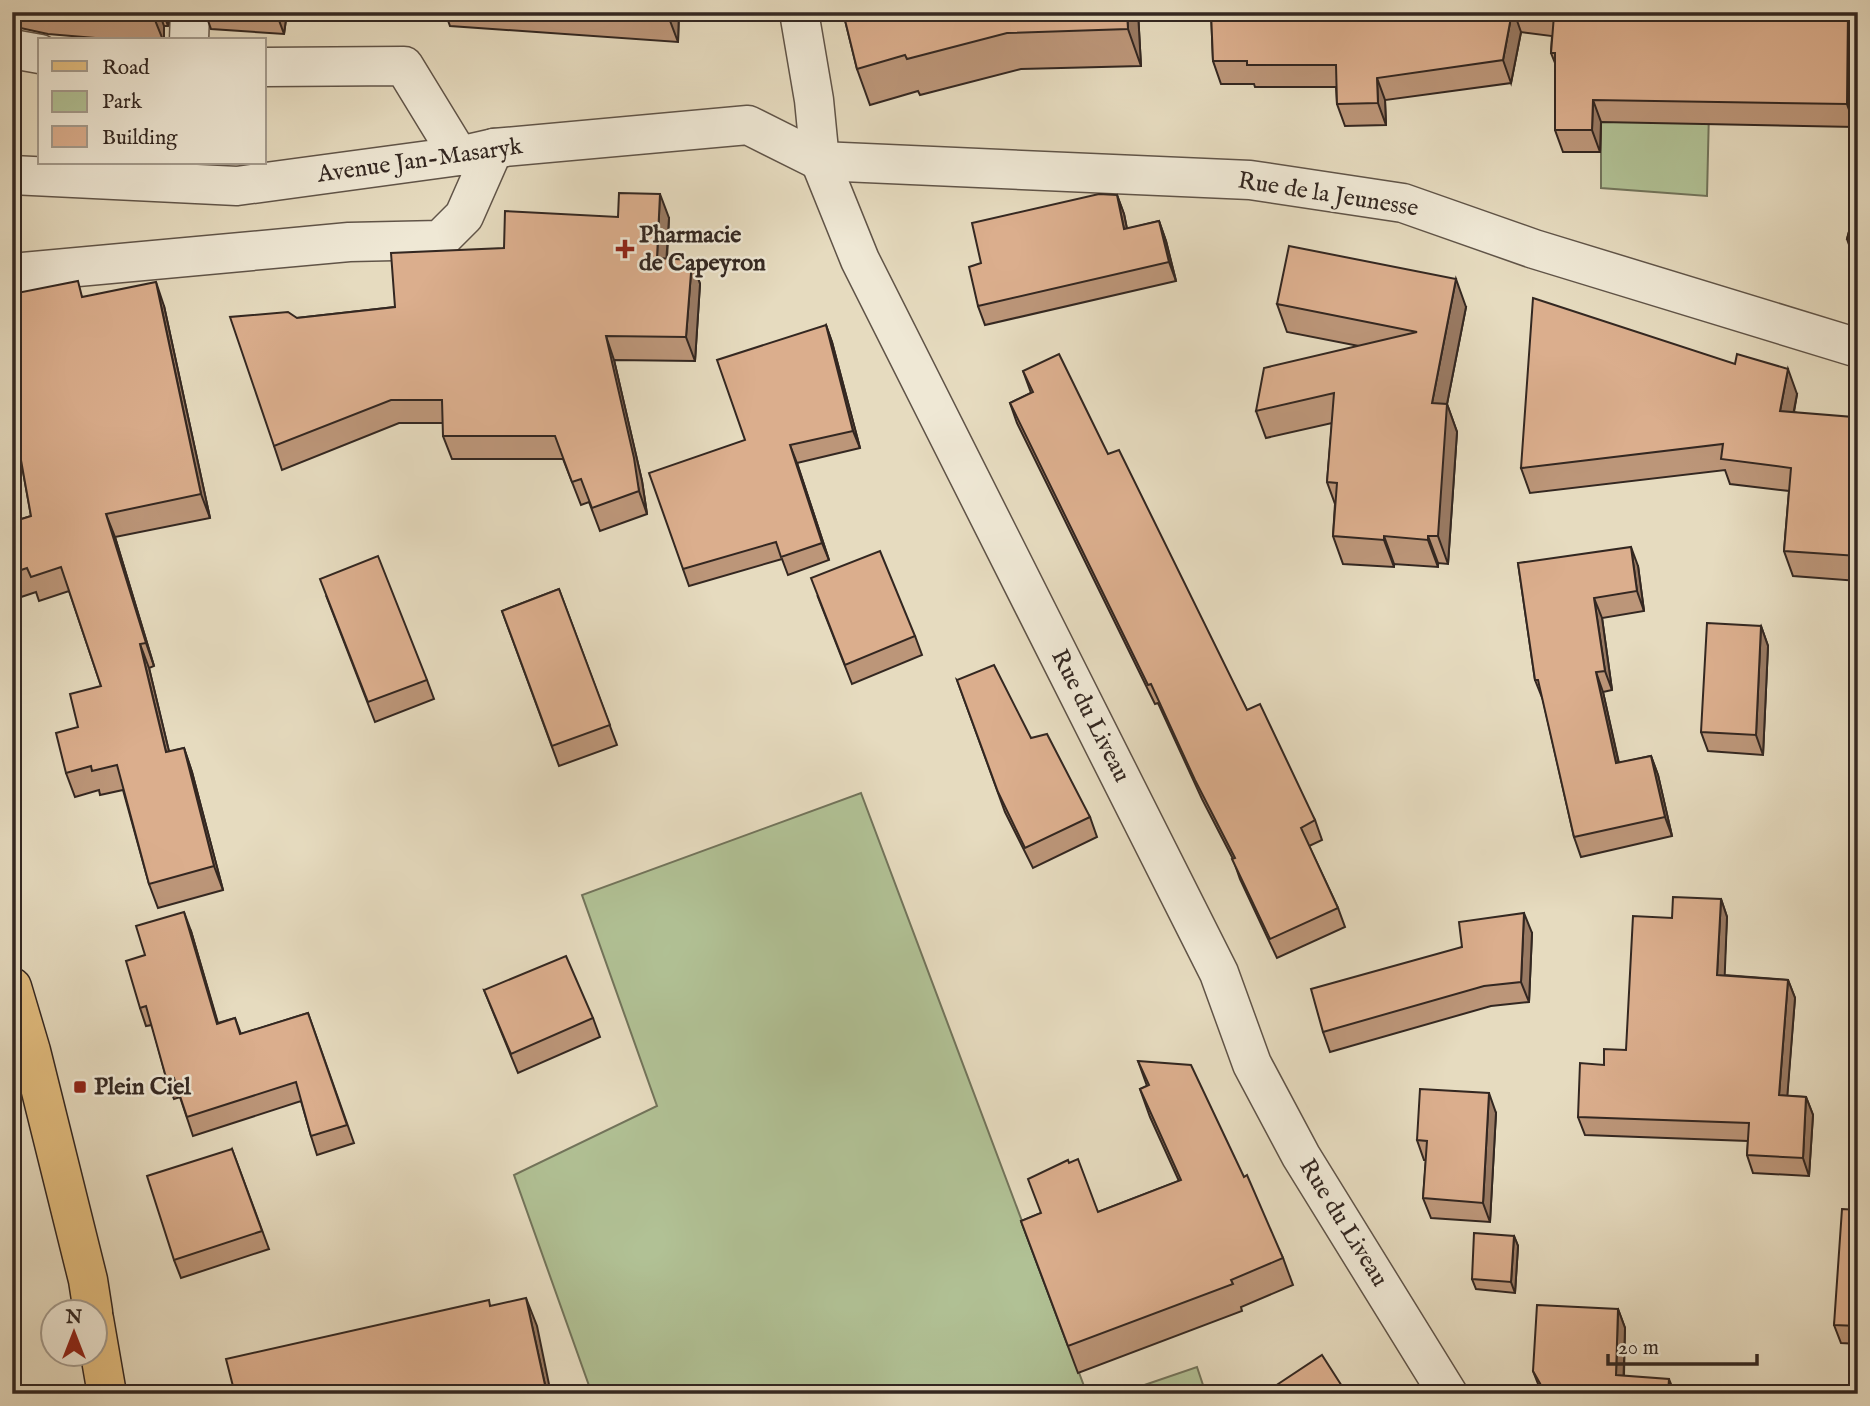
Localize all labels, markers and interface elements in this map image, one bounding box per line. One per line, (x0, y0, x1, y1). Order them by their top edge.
legend (38, 38, 266, 164)
text: Road (102, 55, 150, 82)
text: Park (102, 89, 143, 116)
text: Building (102, 125, 178, 152)
street label: Avenue Jan-Masaryk (314, 131, 525, 191)
street label: Rue de la Jeunesse (1235, 165, 1421, 225)
place label: Pharmacie de Capeyron (639, 220, 766, 279)
marker: Pharmacie de Capeyron (617, 241, 633, 257)
street label: Rue du Liveau (1043, 644, 1137, 788)
place label: Plein Ciel (94, 1072, 191, 1103)
marker: Plein Ciel (72, 1079, 88, 1095)
street label: Rue du Liveau (1291, 1153, 1395, 1293)
north arrow (38, 1298, 108, 1368)
text: N (65, 1306, 83, 1330)
scale bar (1608, 1322, 1756, 1366)
text: 20 m (1618, 1335, 1659, 1362)

